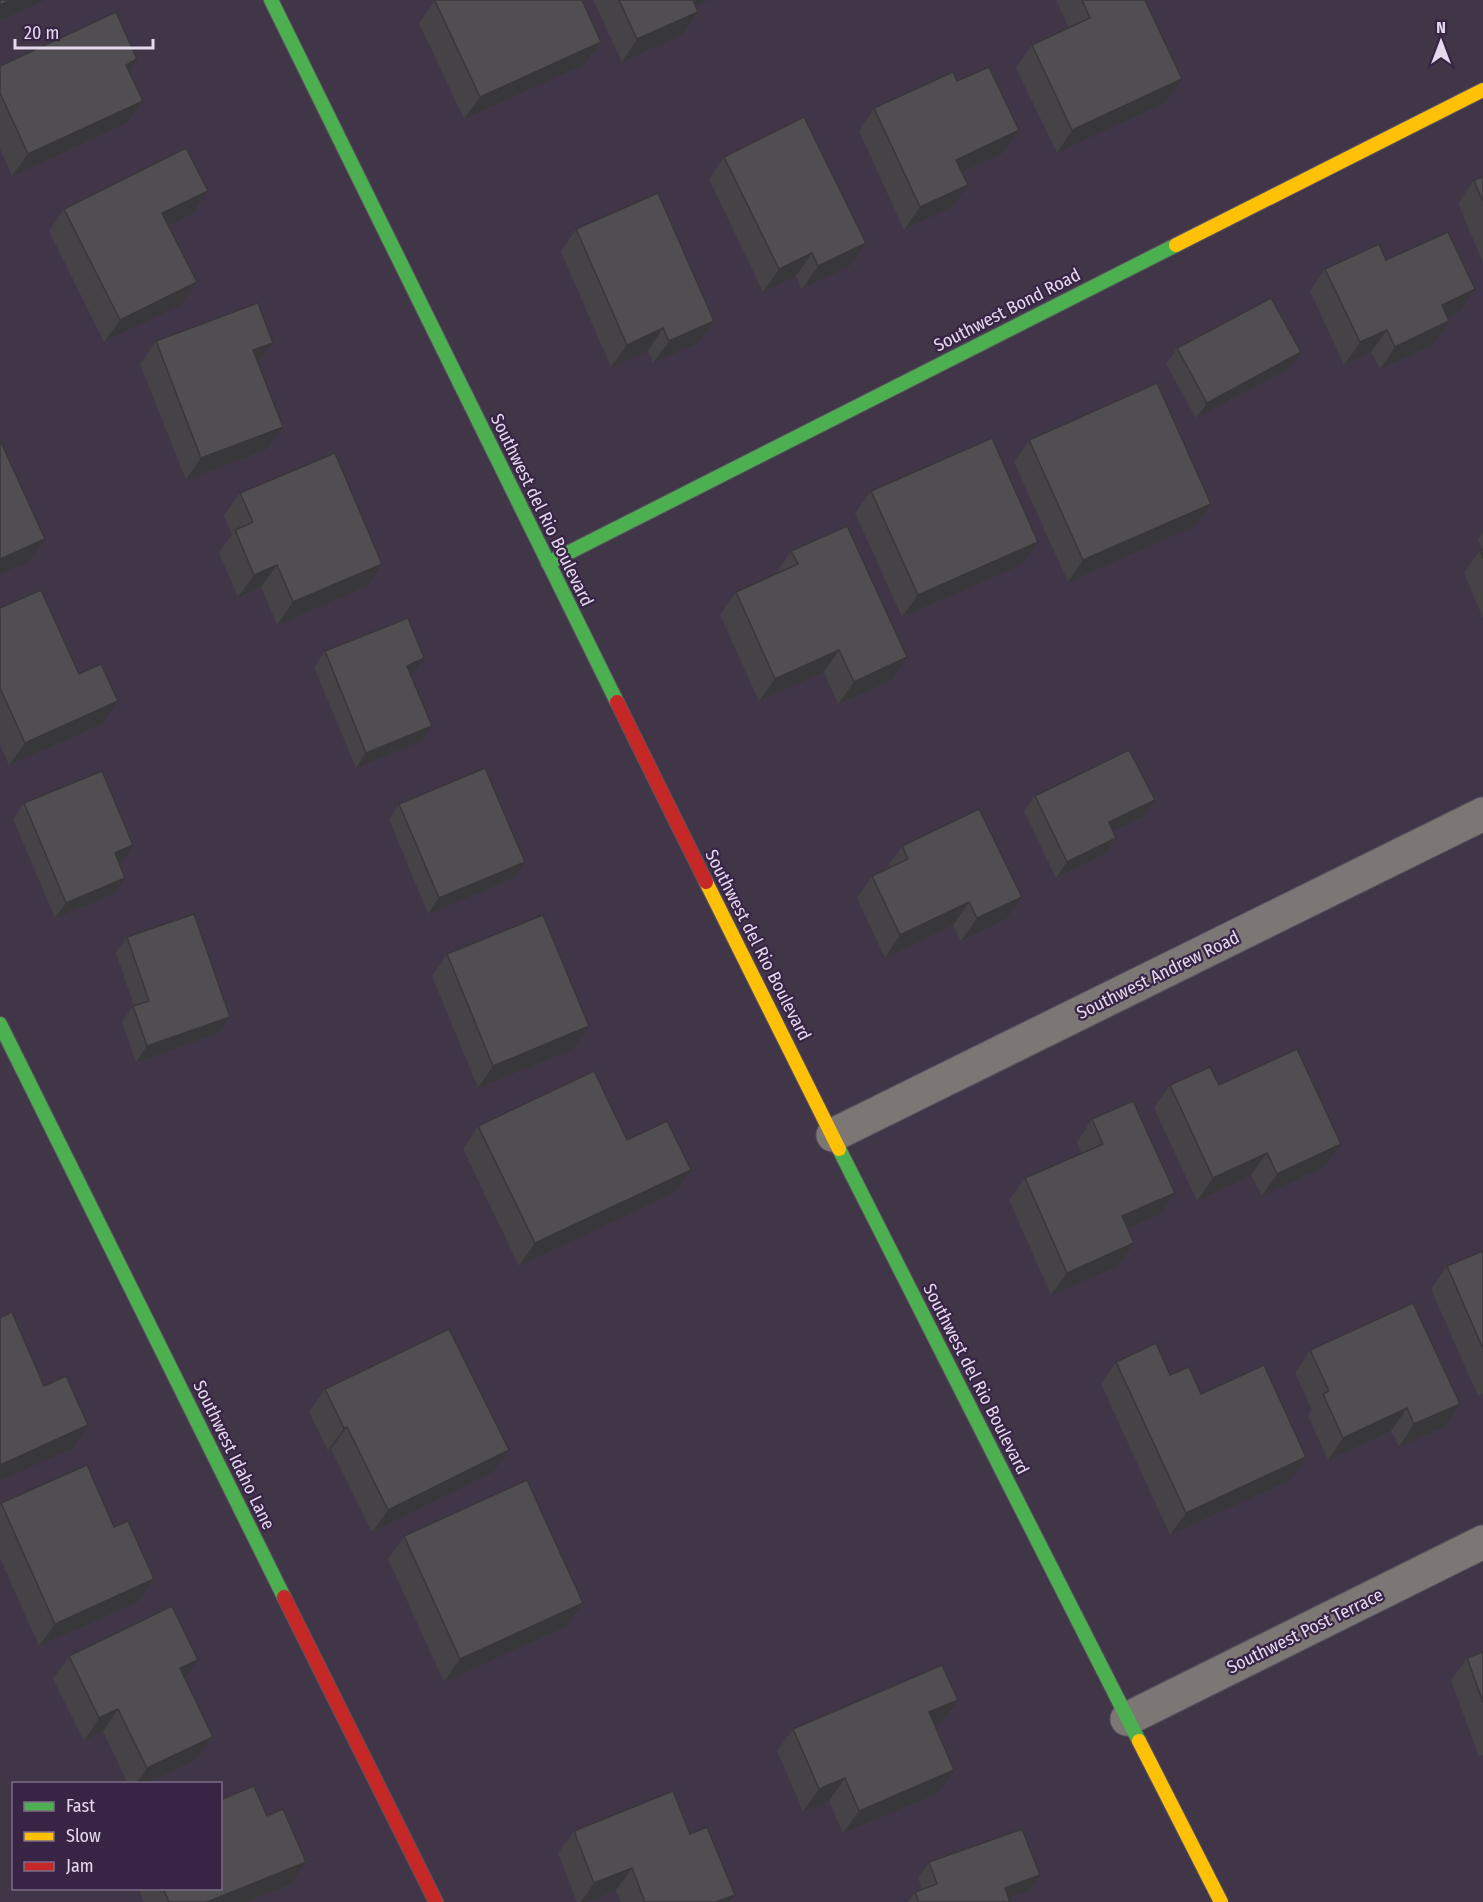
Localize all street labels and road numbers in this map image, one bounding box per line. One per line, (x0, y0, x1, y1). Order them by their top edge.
street label: Southwest Bond Road (930, 264, 1084, 356)
street label: Southwest del Rio Boulevard (486, 410, 598, 610)
street label: Southwest del Rio Boulevard (700, 846, 816, 1044)
street label: Southwest Andrew Road (1073, 926, 1243, 1024)
street label: Southwest del Rio Boulevard (918, 1280, 1034, 1478)
street label: Southwest Idaho Lane (188, 1377, 280, 1533)
street label: Southwest Post Terrace (1223, 1584, 1387, 1678)

